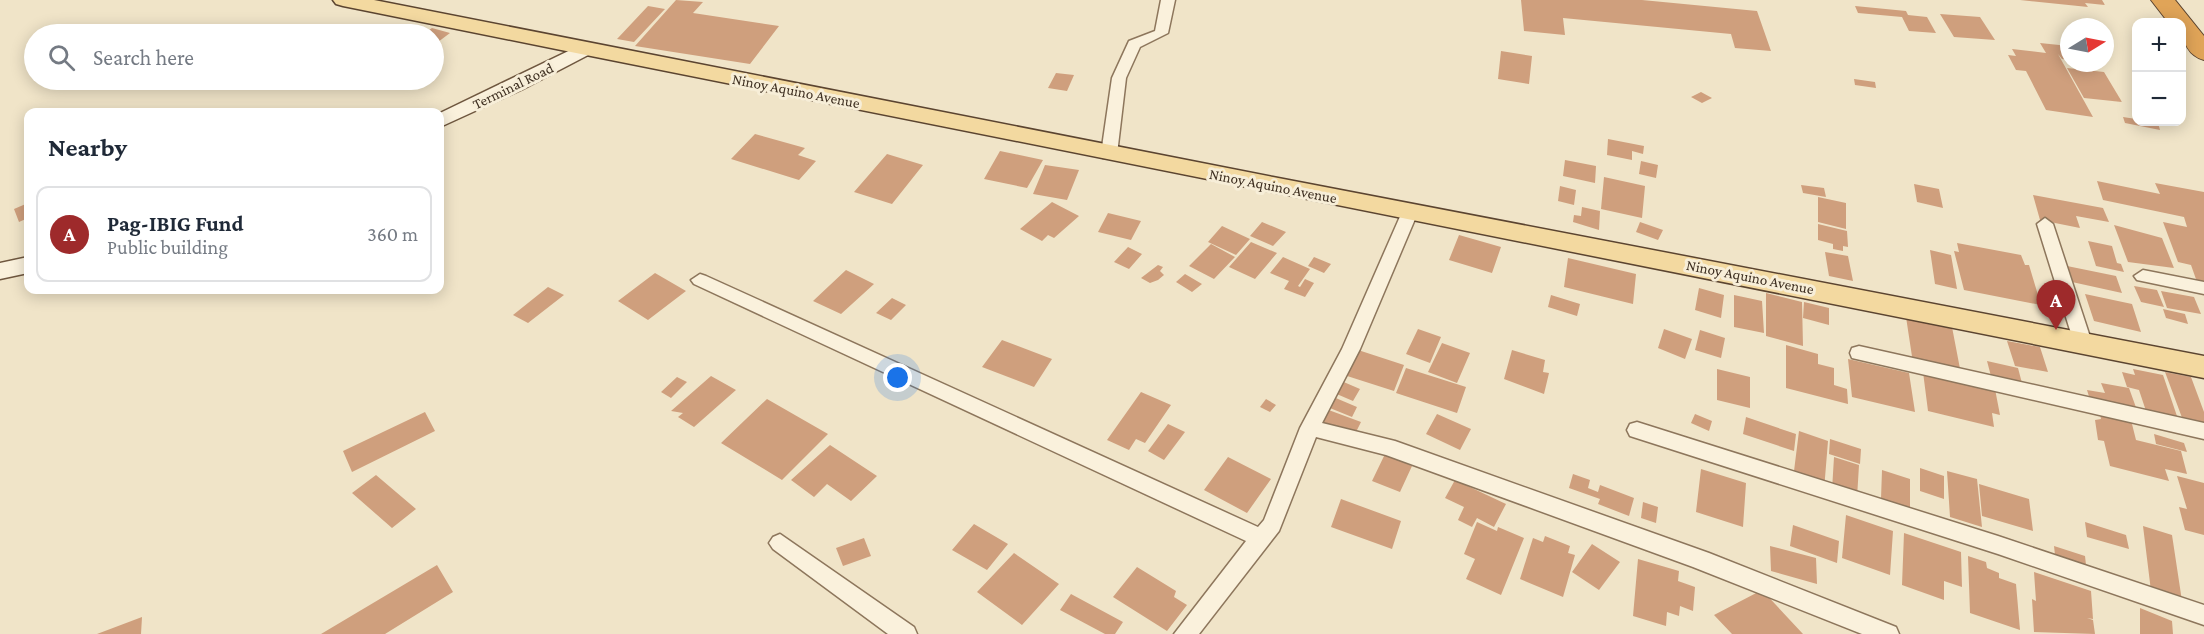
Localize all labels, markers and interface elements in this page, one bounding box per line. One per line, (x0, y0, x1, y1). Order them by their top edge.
north arrow (2060, 18, 2114, 72)
map controls (2132, 18, 2186, 126)
button: + (2132, 18, 2186, 72)
search box (24, 24, 444, 90)
icon: search (45, 41, 78, 74)
text: Search here (93, 45, 194, 70)
street label: Terminal Road (470, 60, 556, 112)
street label: Ninoy Aquino Avenue (731, 71, 862, 112)
button: − (2132, 72, 2186, 126)
text: Nearby (48, 133, 127, 162)
street label: Ninoy Aquino Avenue (1208, 166, 1339, 207)
text: Pag-IBIG Fund (107, 211, 243, 236)
text: A (64, 223, 75, 245)
text: 360 m (367, 223, 418, 245)
text: Public building (107, 236, 228, 258)
street label: Ninoy Aquino Avenue (1685, 257, 1816, 298)
pin: A (2036, 280, 2076, 330)
your location (883, 363, 912, 392)

